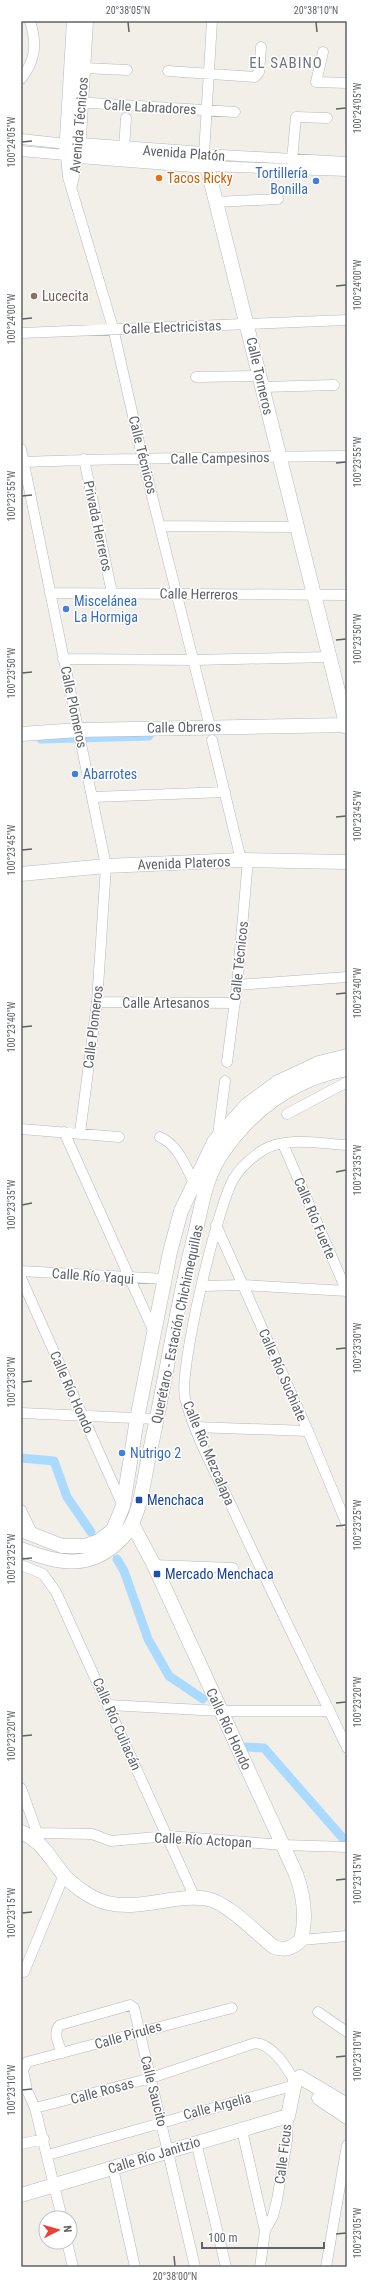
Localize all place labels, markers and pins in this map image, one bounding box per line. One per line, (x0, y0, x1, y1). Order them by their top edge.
place label: Tortillería Bonilla (255, 165, 308, 197)
place label: Tacos Ricky (167, 170, 233, 186)
marker: Tacos Ricky (154, 173, 164, 183)
marker: Tortillería Bonilla (311, 176, 321, 186)
place label: Lucecita (42, 288, 89, 304)
marker: Lucecita (29, 291, 39, 301)
place label: Miscelánea La Hormiga (74, 593, 138, 625)
marker: Miscelánea La Hormiga (61, 604, 71, 614)
place label: Abarrotes (83, 766, 137, 782)
marker: Abarrotes (70, 769, 80, 779)
place label: Nutrigo 2 (130, 1445, 181, 1461)
marker: Nutrigo 2 (117, 1448, 127, 1458)
place label: Menchaca (147, 1492, 204, 1508)
marker: Menchaca (134, 1495, 144, 1505)
place label: Mercado Menchaca (165, 1566, 274, 1582)
marker: Mercado Menchaca (152, 1569, 162, 1579)

